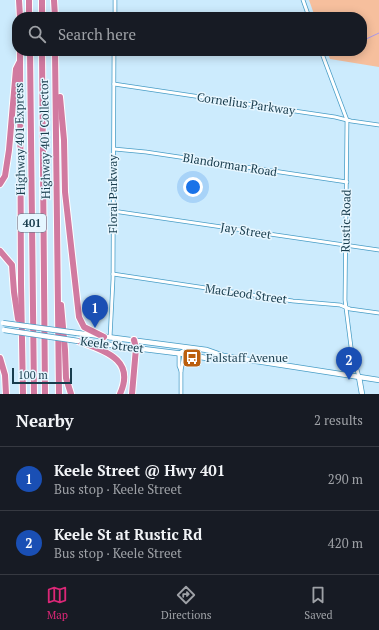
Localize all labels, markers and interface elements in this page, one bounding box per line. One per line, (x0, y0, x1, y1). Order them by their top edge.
search box (12, 12, 367, 56)
icon: search (26, 23, 48, 45)
text: Search here (58, 24, 136, 44)
street label: Highway 401 Collector (36, 78, 53, 199)
street label: Highway 401 Express (11, 83, 28, 195)
street label: Cornelius Parkway (196, 89, 297, 118)
street label: Blandorman Road (182, 150, 279, 179)
street label: Floral Parkway (105, 154, 120, 233)
your location (183, 177, 203, 197)
street label: Rustic Road (337, 189, 354, 253)
road number: 401 (18, 214, 46, 232)
street label: Jay Street (220, 219, 273, 242)
street label: MacLeod Street (204, 280, 289, 307)
pin: 1 (82, 295, 108, 328)
street label: Keele Street (79, 333, 145, 356)
bus stop icon: Falstaff Avenue (181, 347, 203, 369)
pin: 2 (336, 347, 362, 380)
place label: Falstaff Avenue (206, 350, 288, 365)
scale bar (12, 366, 72, 385)
text: 100 m (18, 368, 48, 382)
text: Nearby (16, 409, 74, 432)
text: 2 results (314, 411, 363, 429)
text: Keele Street @ Hwy 401 (54, 460, 225, 480)
text: 1 (25, 470, 33, 488)
text: 290 m (328, 470, 363, 488)
text: Bus stop · Keele Street (54, 480, 182, 498)
text: Keele St at Rustic Rd (54, 524, 202, 544)
text: 2 (25, 534, 33, 552)
text: 420 m (328, 534, 363, 552)
text: Bus stop · Keele Street (54, 544, 182, 562)
tab: Map (46, 584, 68, 622)
tab: Directions (161, 584, 212, 622)
tab: Saved (304, 584, 333, 622)

